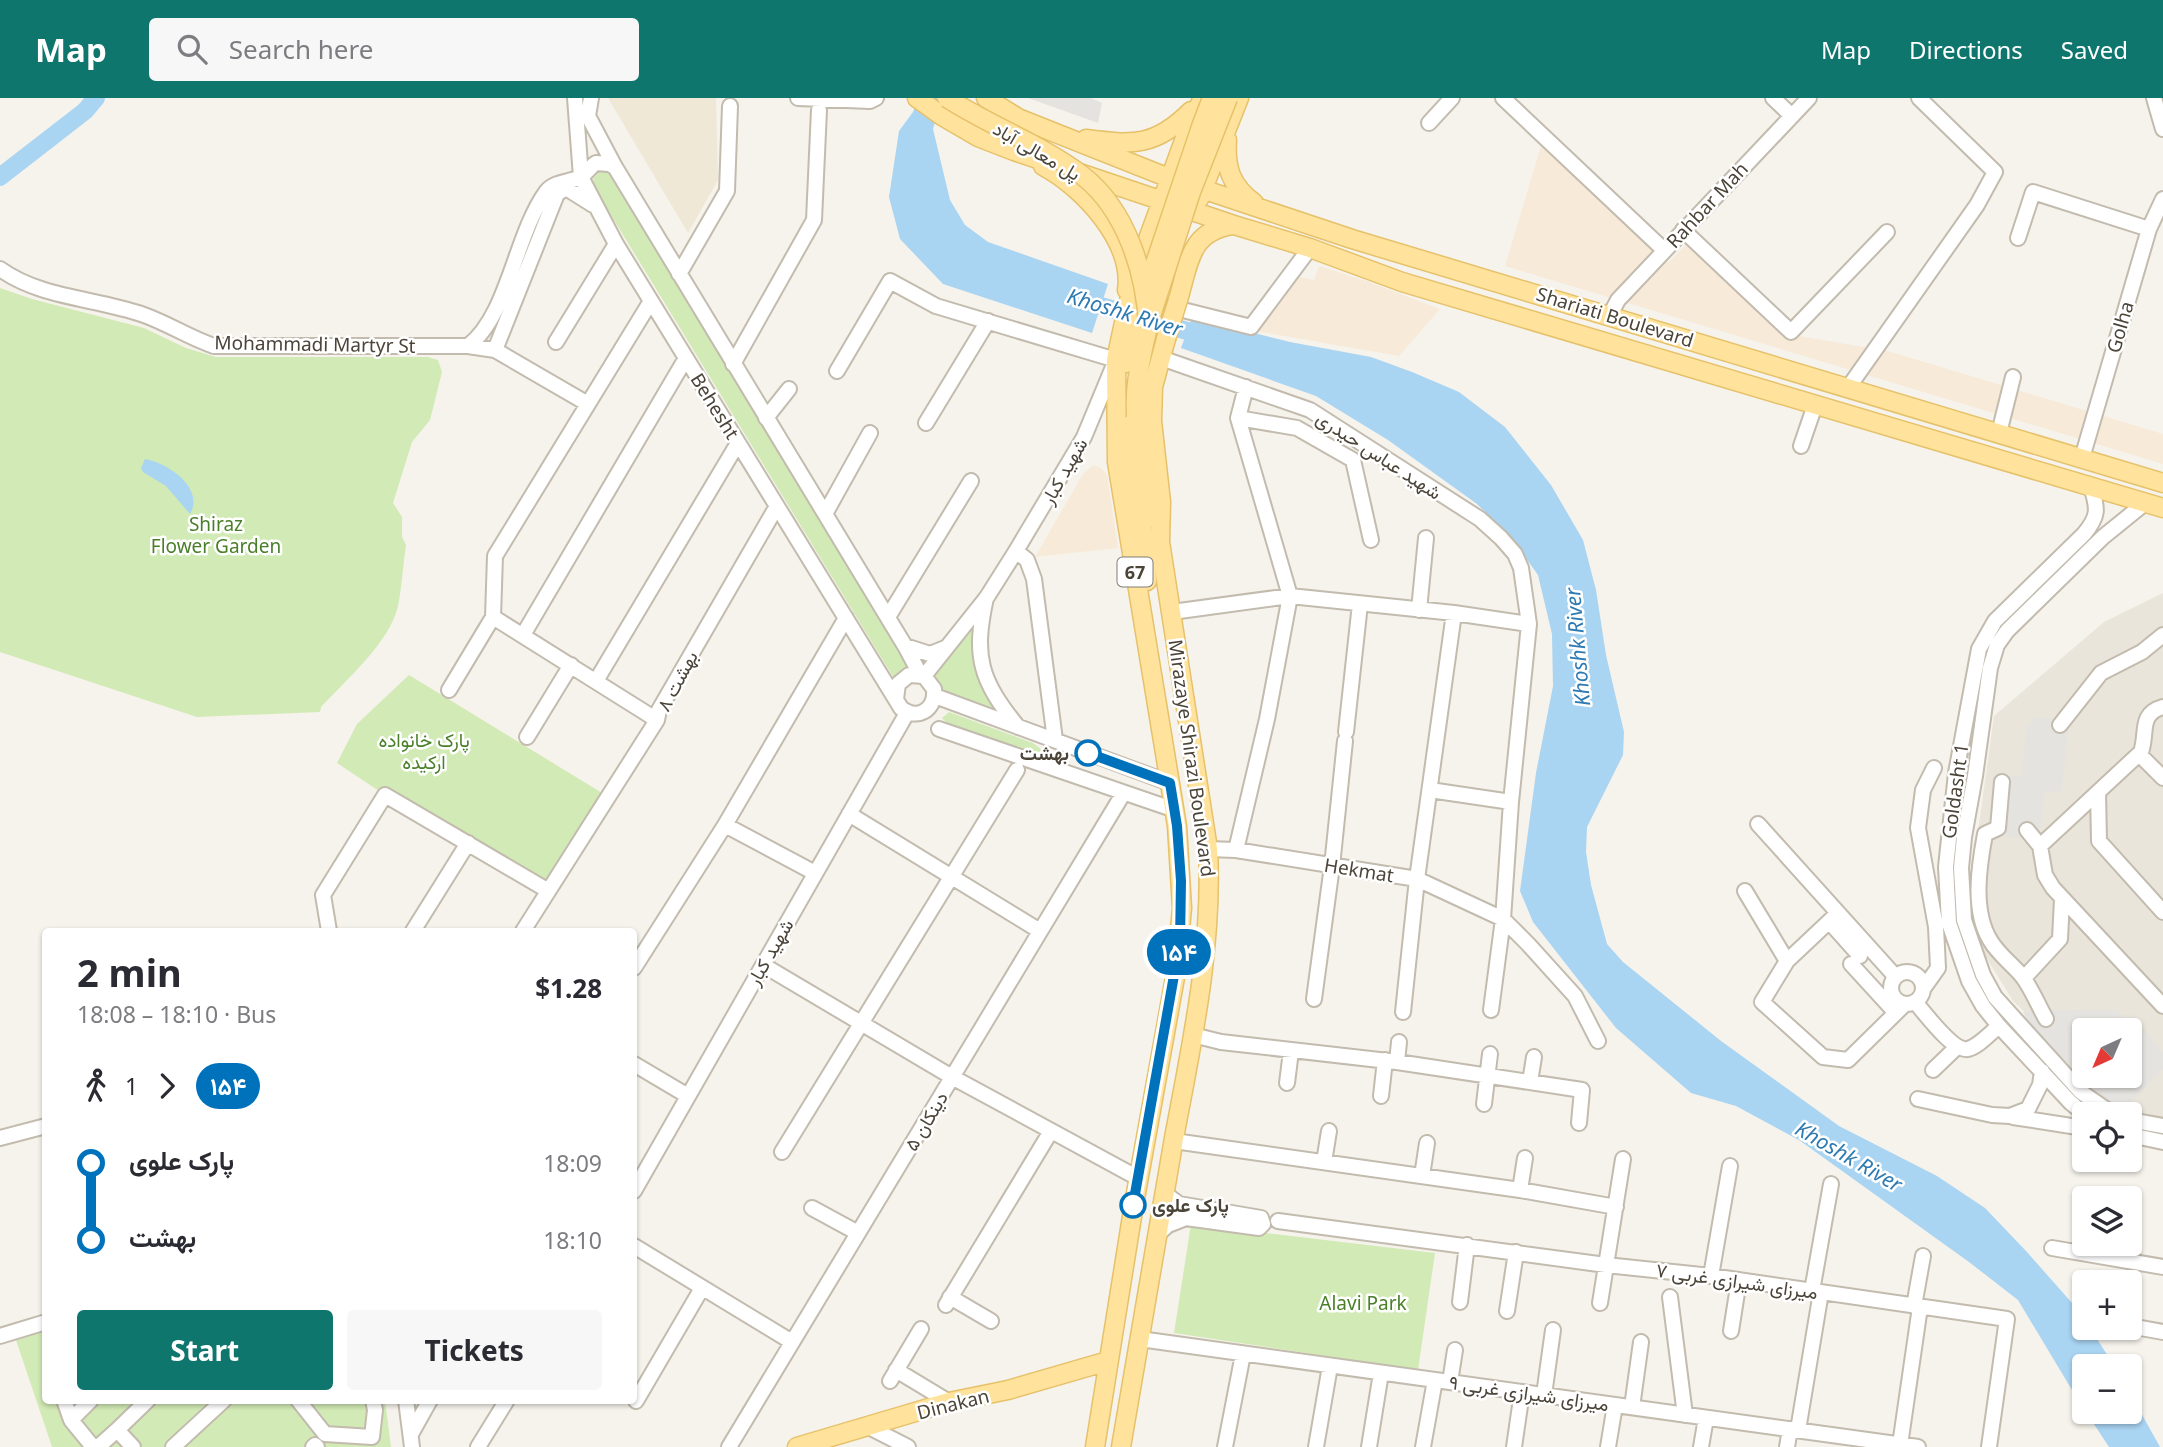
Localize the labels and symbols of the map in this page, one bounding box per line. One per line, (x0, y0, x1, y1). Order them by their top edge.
street label: پل معالی آباد (988, 115, 1086, 187)
street label: Rahbar Mah (1660, 156, 1754, 254)
water label: Khoshk River (1064, 281, 1188, 343)
street label: Shariati Boulevard (1533, 281, 1697, 353)
street label: Golha (2100, 298, 2140, 356)
street label: Mohammadi Martyr St (214, 329, 416, 359)
street label: Behesht (685, 368, 745, 444)
street label: شهید عباس حیدری (1311, 405, 1447, 505)
street label: شهید کبار (1034, 433, 1093, 510)
park label: Shiraz Flower Garden (151, 511, 281, 559)
road number: 67 (1118, 558, 1152, 586)
water label: Khoshk River (1558, 585, 1596, 707)
street label: Mirazaye Shirazi Boulevard (1162, 638, 1222, 878)
street label: ۸ بهشت (650, 646, 704, 716)
park label: پارک خانواده ارکیده (378, 727, 470, 775)
place label: بهشت (1020, 740, 1069, 766)
marker: بهشت (1075, 740, 1101, 766)
street label: Goldasht 1 (1935, 742, 1975, 840)
street label: Hekmat (1322, 852, 1396, 888)
street label: شهید کبار (740, 914, 799, 991)
line badge: ۱۵۴ (1139, 929, 1219, 975)
north arrow (2072, 1018, 2142, 1088)
street label: ۵ دینکان (898, 1086, 954, 1156)
water label: Khoshk River (1790, 1114, 1909, 1199)
marker: پارک علوی (1120, 1192, 1146, 1218)
place label: پارک علوی (1152, 1192, 1229, 1219)
street label: ۷ میرزای شیرازی غربی (1654, 1257, 1820, 1305)
park label: Alavi Park (1319, 1290, 1407, 1316)
street label: میرزای شیرازی غربی ۹ (1447, 1369, 1611, 1417)
street label: Dinakan (914, 1382, 992, 1426)

